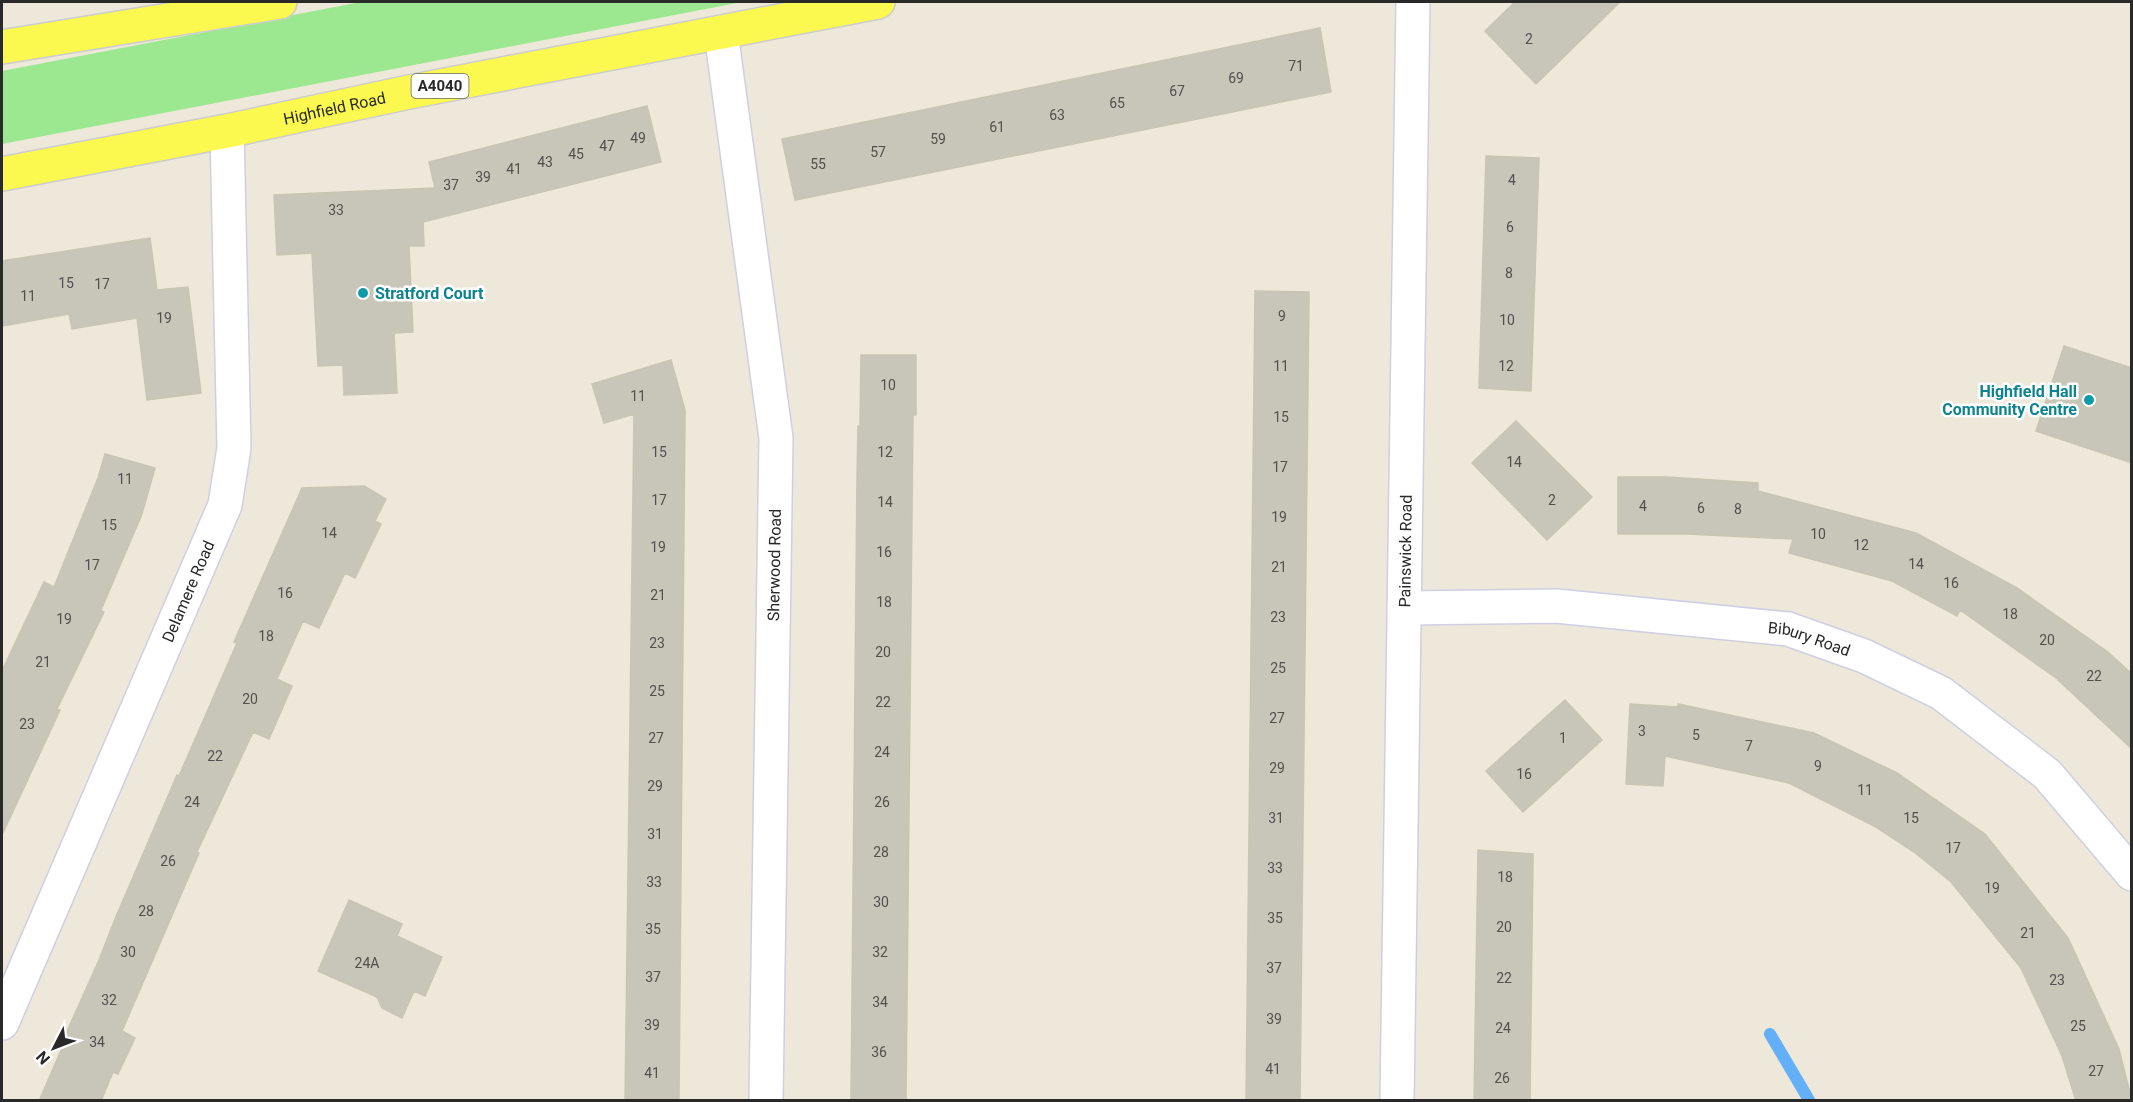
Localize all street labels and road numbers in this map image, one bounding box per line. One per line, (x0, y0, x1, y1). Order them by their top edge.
road number: A4040 (412, 74, 468, 98)
street label: Highfield Road (282, 88, 387, 129)
street label: Painswick Road (1395, 495, 1416, 608)
street label: Sherwood Road (764, 509, 785, 621)
street label: Delamere Road (158, 538, 218, 645)
street label: Bibury Road (1767, 618, 1853, 660)

